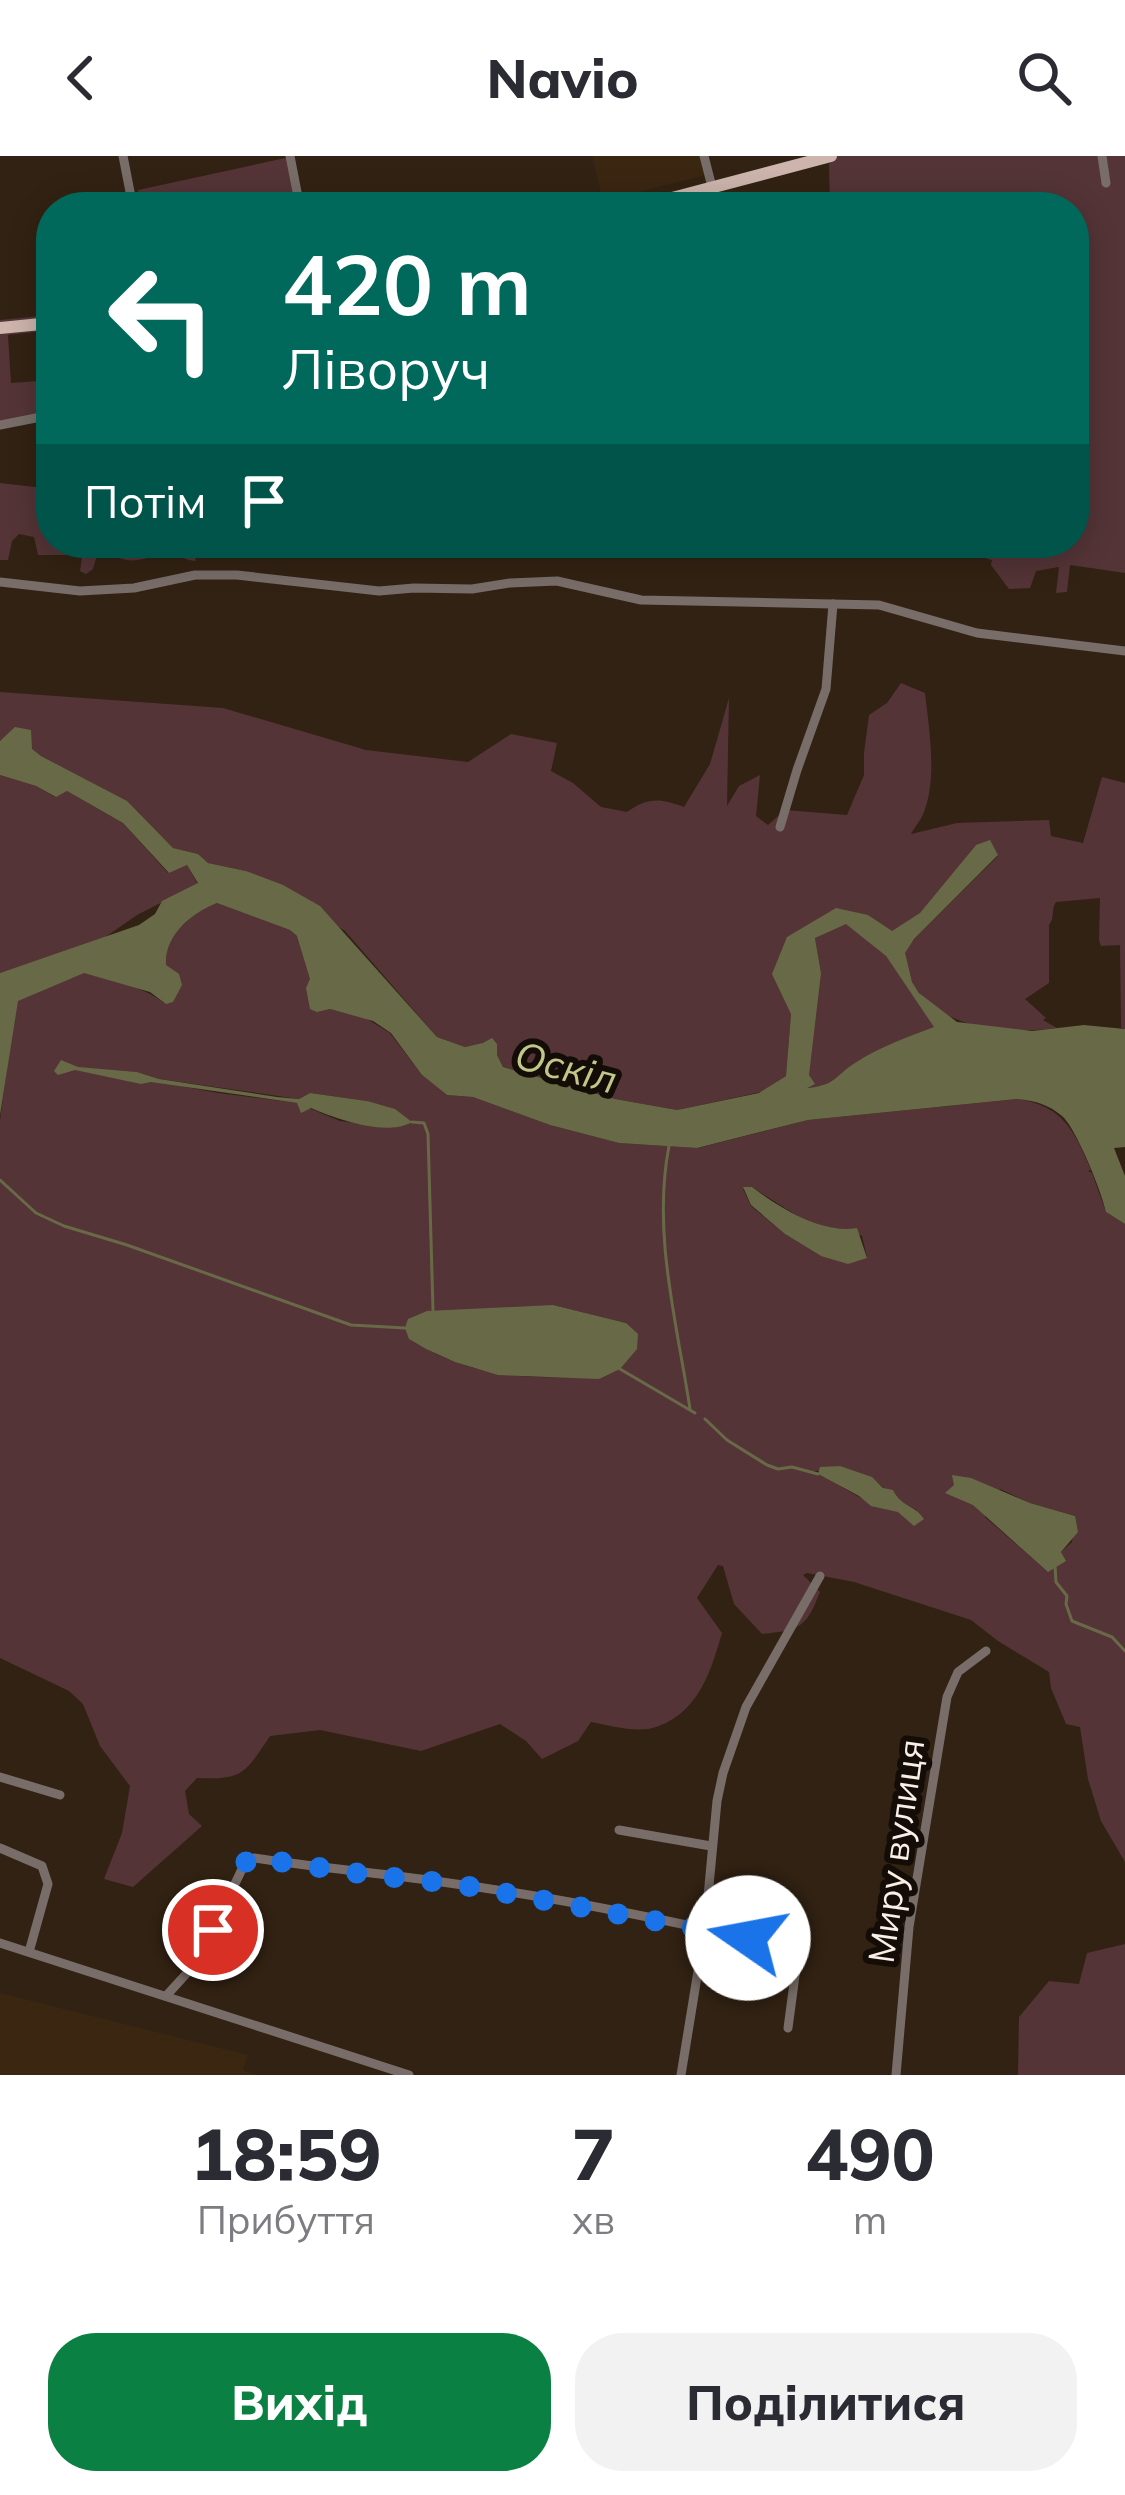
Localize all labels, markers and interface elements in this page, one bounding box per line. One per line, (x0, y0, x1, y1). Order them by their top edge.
text: Navio (486, 44, 639, 112)
icon: back (48, 45, 114, 111)
icon: search (1011, 45, 1077, 111)
text: 420 m (282, 231, 532, 336)
icon: left (84, 240, 240, 396)
text: Ліворуч (282, 335, 490, 403)
icon: arrive (231, 468, 297, 534)
text: Потім (84, 473, 207, 529)
water label: Оскіл (510, 1029, 622, 1104)
street label: Миру вулиця (858, 1736, 933, 1966)
position arrow (685, 1875, 811, 2001)
pin (162, 1879, 264, 1981)
icon: arrive (180, 1897, 246, 1963)
text: 18:59 (190, 2108, 382, 2198)
text: 7 (572, 2108, 615, 2198)
text: 490 (805, 2108, 935, 2198)
text: Прибуття (197, 2195, 375, 2244)
text: хв (572, 2195, 615, 2244)
text: m (853, 2195, 887, 2244)
button: Вихід (48, 2333, 551, 2471)
button: Поділитися (575, 2333, 1077, 2471)

